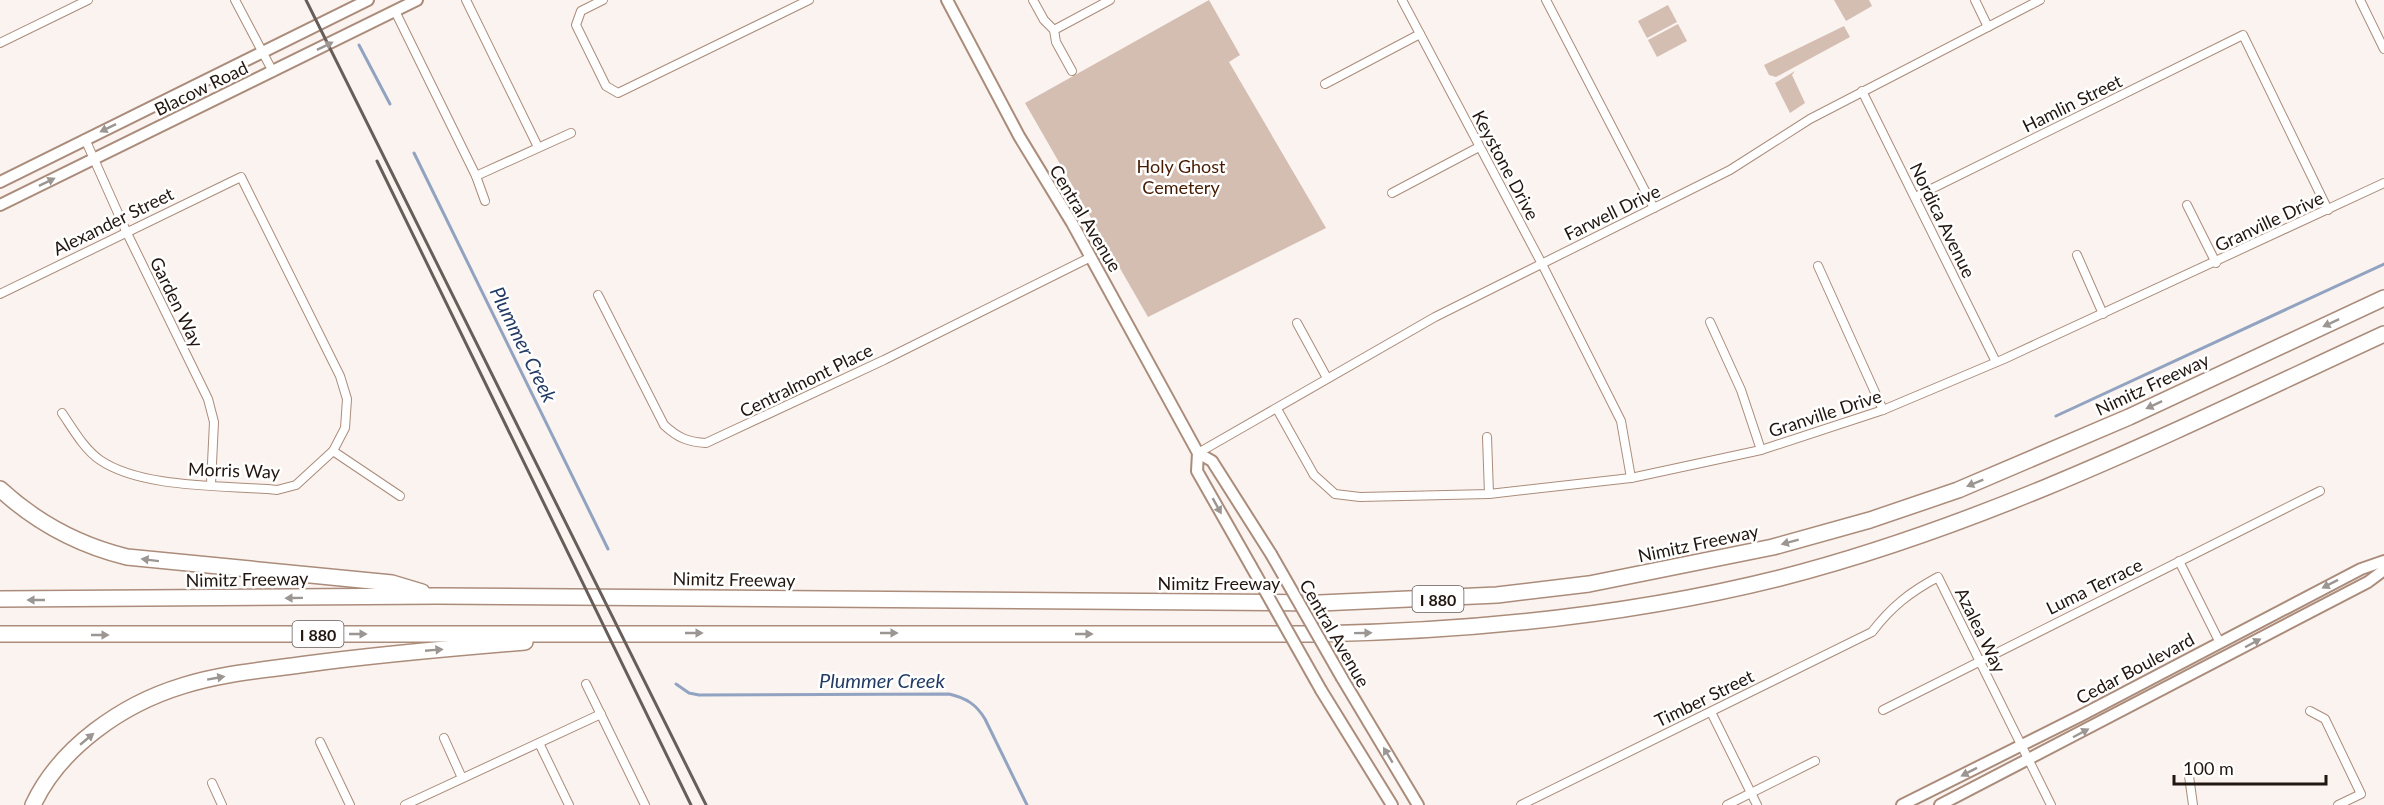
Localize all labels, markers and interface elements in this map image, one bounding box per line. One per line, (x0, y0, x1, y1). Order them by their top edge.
one-way arrow (317, 42, 334, 51)
street label: Blacow Road (151, 56, 251, 120)
street label: Hamlin Street (2019, 69, 2126, 137)
street label: Keystone Drive (1468, 106, 1544, 224)
one-way arrow (100, 123, 117, 132)
park label: Holy Ghost Cemetery (1137, 155, 1226, 198)
street label: Nordica Avenue (1906, 159, 1980, 281)
street label: Central Avenue (1045, 161, 1127, 275)
one-way arrow (39, 177, 56, 186)
street label: Farwell Drive (1560, 179, 1664, 245)
street label: Alexander Street (49, 182, 177, 260)
street label: Granville Drive (2211, 186, 2327, 256)
street label: Garden Way (146, 253, 209, 351)
water label: Plummer Creek (486, 282, 563, 406)
one-way arrow (2322, 318, 2339, 327)
street label: Centralmont Place (736, 338, 876, 422)
street label: Nimitz Freeway (2092, 348, 2213, 420)
street label: Granville Drive (1766, 384, 1884, 442)
one-way arrow (2145, 400, 2163, 410)
street label: Morris Way (188, 457, 281, 483)
one-way arrow (1966, 478, 1984, 488)
one-way arrow (1212, 498, 1222, 515)
street label: Nimitz Freeway (1636, 519, 1761, 567)
one-way arrow (1781, 538, 1799, 547)
street label: Luma Terrace (2042, 553, 2146, 619)
one-way arrow (140, 556, 159, 565)
street label: Nimitz Freeway (185, 567, 309, 591)
street label: Nimitz Freeway (672, 567, 796, 591)
street label: Nimitz Freeway (1158, 572, 1281, 594)
street label: Central Avenue (1295, 575, 1375, 691)
one-way arrow (2322, 579, 2339, 589)
street label: Azalea Way (1951, 584, 2011, 677)
road number: I 880 (1412, 586, 1464, 612)
one-way arrow (285, 593, 304, 603)
one-way arrow (27, 595, 46, 605)
road number: I 880 (292, 621, 344, 647)
one-way arrow (684, 628, 703, 638)
one-way arrow (879, 628, 898, 638)
street label: Cedar Boulevard (2072, 628, 2198, 708)
one-way arrow (349, 629, 368, 639)
one-way arrow (1074, 629, 1093, 639)
one-way arrow (1353, 629, 1372, 638)
one-way arrow (91, 630, 110, 640)
one-way arrow (2245, 638, 2262, 647)
one-way arrow (424, 645, 443, 655)
street label: Timber Street (1651, 664, 1758, 731)
water label: Plummer Creek (819, 668, 945, 692)
one-way arrow (207, 673, 226, 682)
one-way arrow (2072, 728, 2089, 738)
one-way arrow (79, 733, 94, 746)
one-way arrow (1382, 747, 1393, 763)
scale bar (2174, 748, 2326, 786)
text: 100 m (2183, 757, 2234, 779)
one-way arrow (1961, 767, 1978, 776)

